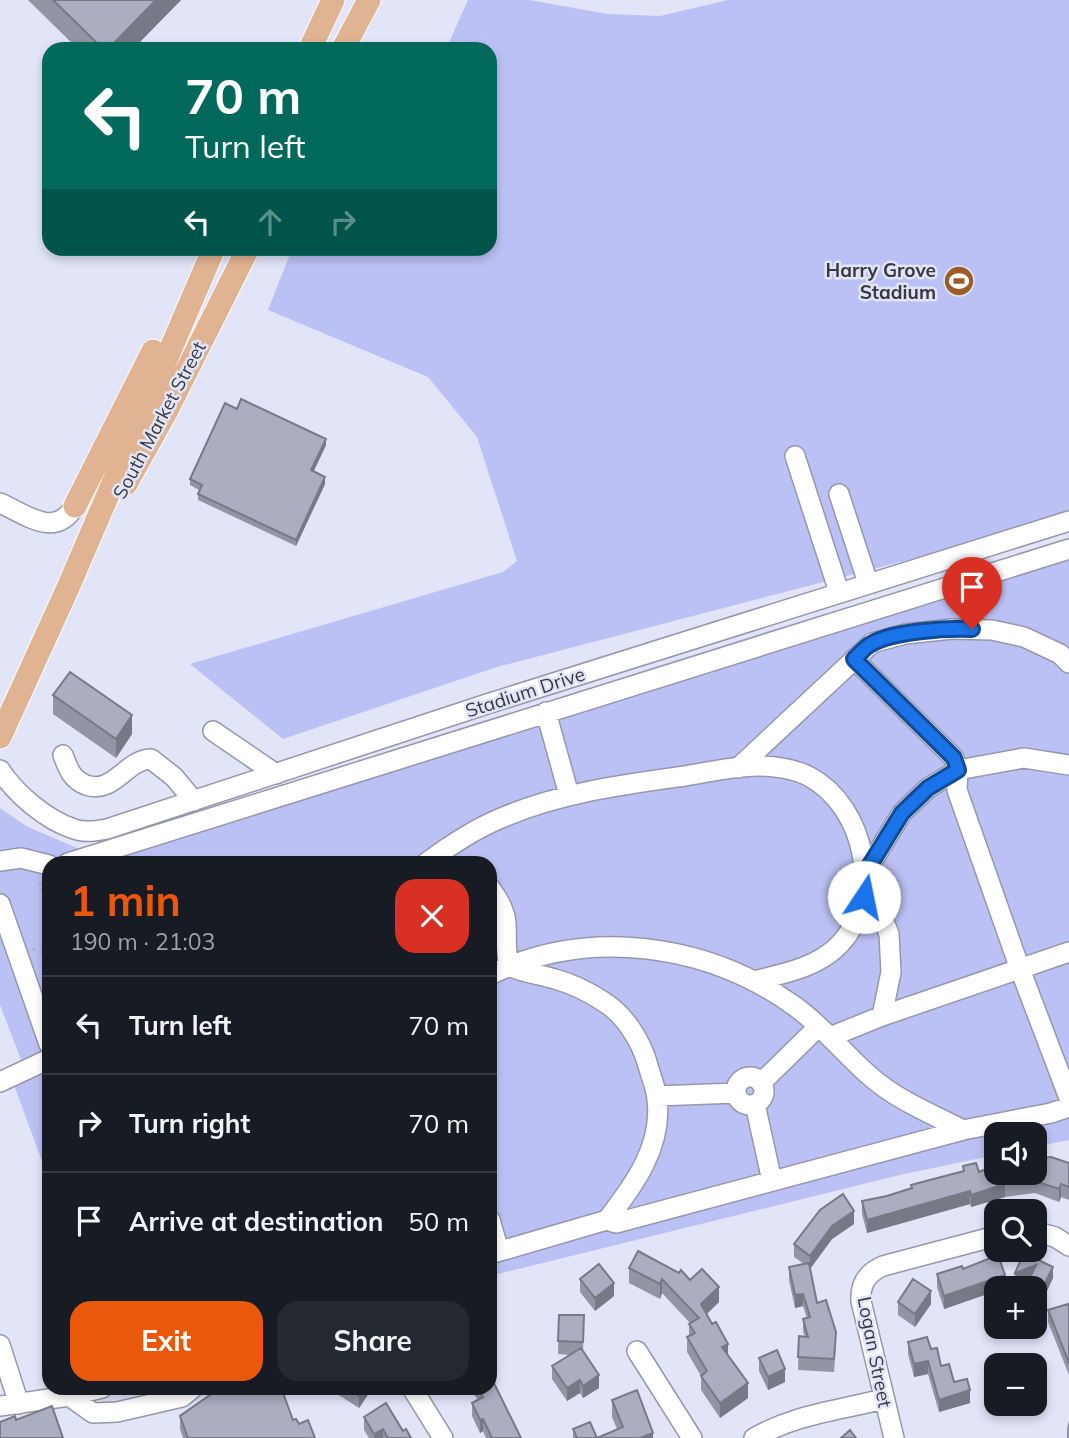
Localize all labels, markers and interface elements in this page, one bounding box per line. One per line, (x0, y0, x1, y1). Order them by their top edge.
text: 70 m (185, 65, 301, 126)
icon: left (70, 70, 161, 161)
text: Turn left (185, 126, 305, 166)
icon: left (178, 203, 216, 241)
icon: ahead (251, 203, 289, 241)
icon: right (324, 203, 362, 241)
place label: Harry Grove Stadium (825, 258, 936, 304)
sports icon: Harry Grove Stadium (942, 264, 976, 298)
street label: South Market Street (107, 337, 211, 503)
pin (942, 557, 1002, 629)
icon: arrive (953, 568, 991, 606)
street label: Stadium Drive (462, 661, 588, 723)
position arrow (827, 860, 901, 934)
text: 1 min (70, 874, 181, 927)
button: close (395, 879, 469, 953)
text: 190 m · 21:03 (70, 927, 215, 956)
icon: left (70, 1006, 108, 1044)
text: Turn left (129, 1009, 231, 1042)
text: 70 m (408, 1009, 469, 1042)
icon: right (70, 1104, 108, 1142)
text: Turn right (129, 1107, 250, 1140)
text: 70 m (408, 1107, 469, 1140)
map controls (984, 1122, 1047, 1416)
button: sound (984, 1122, 1047, 1185)
button: search (984, 1199, 1047, 1262)
icon: arrive (70, 1202, 108, 1240)
text: Arrive at destination (129, 1205, 384, 1238)
text: 50 m (408, 1205, 469, 1238)
button: + (984, 1276, 1047, 1339)
street label: Logan Street (852, 1294, 898, 1410)
button: Exit (70, 1301, 263, 1381)
button: Share (277, 1301, 469, 1381)
button: − (984, 1353, 1047, 1416)

